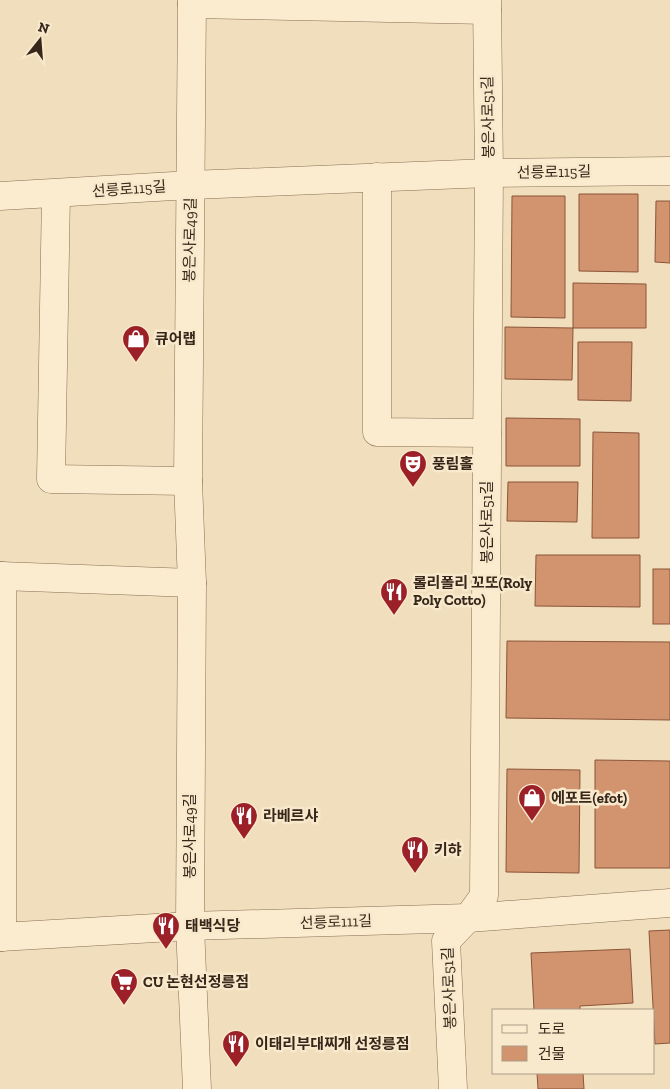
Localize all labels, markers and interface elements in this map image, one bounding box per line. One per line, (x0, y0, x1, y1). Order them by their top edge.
north arrow (15, 15, 65, 65)
text: N (36, 18, 52, 38)
street label: 봉은사로51길 (478, 76, 498, 158)
street label: 선릉로115길 (517, 162, 591, 182)
street label: 선릉로115길 (91, 177, 167, 201)
street label: 봉은사로49길 (180, 197, 200, 283)
shop icon: 큐어랩 (121, 324, 151, 363)
place label: 큐어랩 (155, 330, 196, 348)
theatre icon: 풍림홀 (398, 449, 428, 488)
place label: 풍림홀 (432, 455, 474, 473)
street label: 봉은사로51길 (478, 481, 496, 563)
place label: 롤리폴리 꼬또(Roly Poly Cotto) (413, 574, 532, 609)
restaurant icon: 롤리폴리 꼬또(Roly Poly Cotto) (379, 577, 409, 616)
shop icon: 에포트(efot) (517, 783, 547, 822)
place label: 에포트(efot) (551, 789, 627, 807)
street label: 봉은사로49길 (181, 793, 199, 879)
restaurant icon: 라베르샤 (229, 801, 259, 840)
place label: 라베르샤 (263, 807, 318, 825)
restaurant icon: 키햐 (400, 835, 430, 874)
place label: 키햐 (434, 841, 462, 859)
restaurant icon: 태백식당 (151, 911, 181, 950)
street label: 선릉로111길 (299, 912, 373, 932)
place label: 태백식당 (185, 917, 240, 935)
street label: 봉은사로51길 (439, 946, 459, 1030)
supermarket icon: CU 논현선정릉점 (109, 967, 139, 1006)
place label: CU 논현선정릉점 (143, 973, 249, 991)
legend (492, 1009, 655, 1074)
text: 도로 (538, 1020, 566, 1038)
restaurant icon: 이태리부대찌개 선정릉점 (221, 1029, 251, 1068)
place label: 이태리부대찌개 선정릉점 (255, 1035, 410, 1053)
text: 건물 (538, 1045, 566, 1063)

